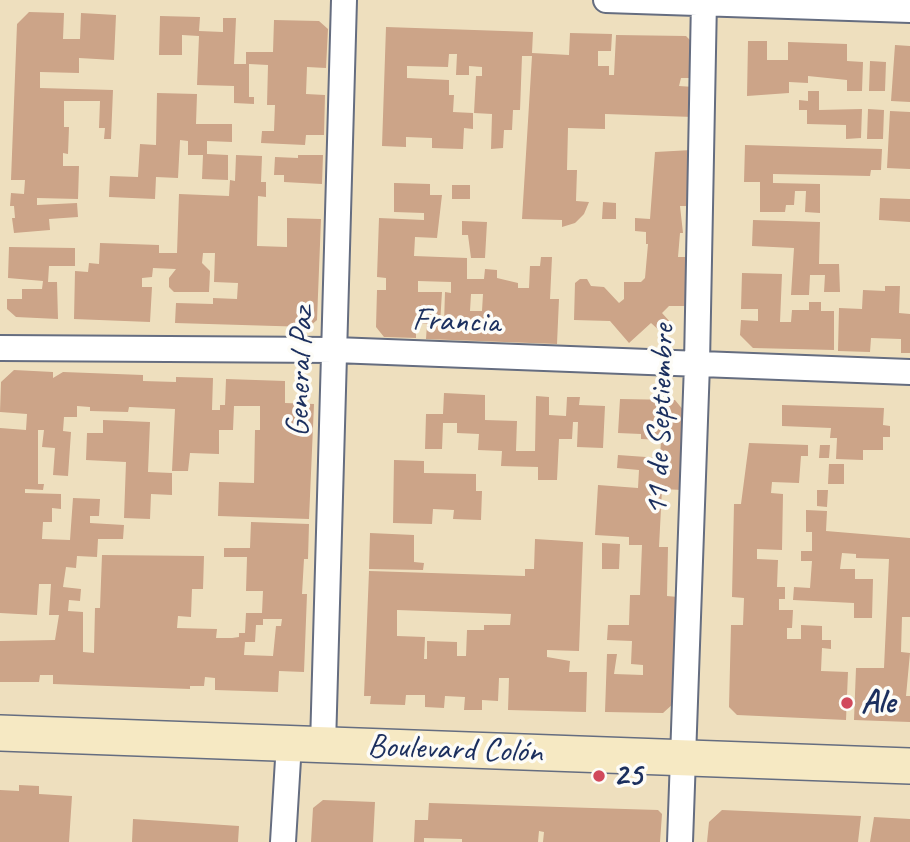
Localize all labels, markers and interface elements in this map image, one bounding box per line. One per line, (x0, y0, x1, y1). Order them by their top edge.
street label: Francia (412, 301, 500, 343)
street label: General Paz (279, 306, 323, 438)
street label: 11 de Septiembre (638, 324, 684, 516)
place label: Ale (861, 683, 895, 723)
marker: Ale (839, 695, 855, 711)
street label: Boulevard Colón (367, 727, 543, 773)
place label: 25 (613, 756, 642, 796)
marker: 25 (591, 768, 607, 784)

